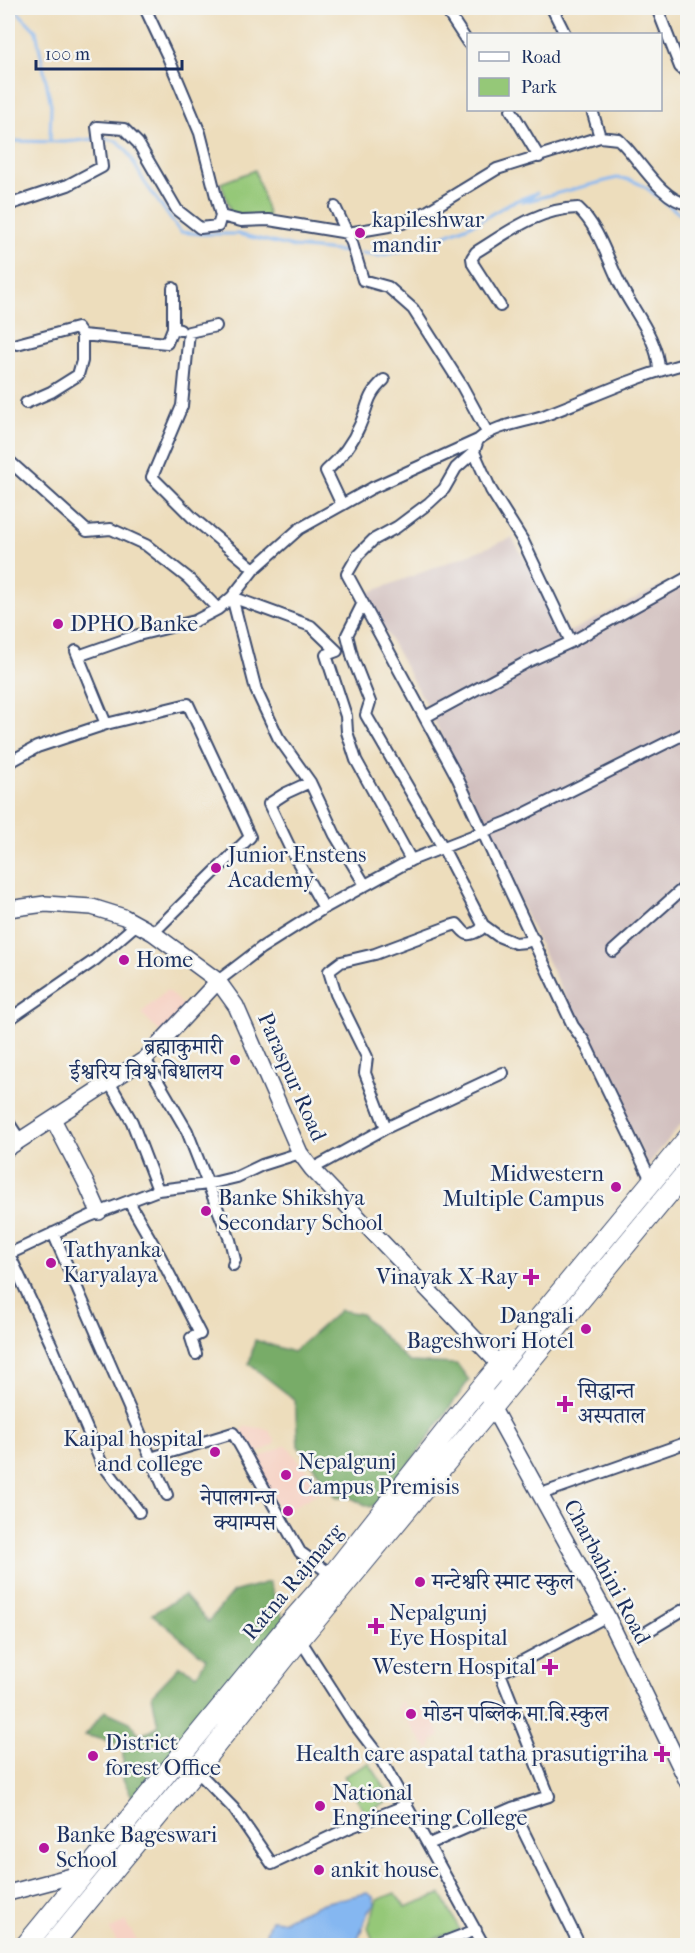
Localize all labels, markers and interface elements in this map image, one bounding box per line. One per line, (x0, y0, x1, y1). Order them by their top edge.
scale bar (36, 33, 182, 71)
legend (467, 33, 662, 111)
text: 100 m (45, 44, 90, 65)
text: Road (521, 47, 561, 68)
text: Park (521, 77, 558, 98)
place label: kapileshwar mandir (372, 207, 485, 258)
marker: kapileshwar mandir (353, 226, 367, 240)
place label: DPHO Banke (70, 611, 198, 637)
marker: DPHO Banke (51, 617, 65, 631)
place label: Junior Enstens Academy (226, 842, 366, 893)
marker: Junior Enstens Academy (209, 861, 223, 875)
place label: Home (136, 947, 193, 973)
marker: Home (117, 953, 131, 967)
street label: Paraspur Road (252, 1009, 332, 1146)
place label: ब्रह्माकुमारी ईश्वरिय विश्व बिधालय (69, 1034, 225, 1085)
marker: ब्रह्माकुमारी ईश्वरिय विश्व बिधालय (228, 1053, 242, 1067)
place label: Midwestern Multiple Campus (442, 1161, 604, 1212)
marker: Midwestern Multiple Campus (609, 1180, 623, 1194)
place label: Banke Shikshya Secondary School (218, 1185, 383, 1236)
marker: Banke Shikshya Secondary School (199, 1204, 213, 1218)
place label: Tathyanka Karyalaya (63, 1237, 162, 1288)
marker: Tathyanka Karyalaya (44, 1256, 58, 1270)
place label: Vinayak X-Ray (375, 1264, 519, 1290)
marker: Vinayak X-Ray (522, 1268, 540, 1286)
place label: Dangali Bageshwori Hotel (407, 1303, 575, 1354)
marker: Dangali Bageshwori Hotel (579, 1322, 593, 1336)
place label: सिद्धान्त अस्पताल (577, 1378, 647, 1429)
marker: सिद्धान्त अस्पताल (556, 1395, 574, 1413)
place label: Kaipal hospital and college (63, 1426, 203, 1477)
marker: Kaipal hospital and college (208, 1445, 222, 1459)
place label: Nepalgunj Campus Premisis (298, 1449, 459, 1500)
marker: Nepalgunj Campus Premisis (279, 1468, 293, 1482)
place label: नेपालगन्ज क्याम्पस (199, 1484, 278, 1536)
street label: Charbahini Road (558, 1495, 657, 1650)
marker: नेपालगन्ज क्याम्पस (281, 1504, 295, 1518)
street label: Ratna Rajmarg (237, 1518, 349, 1645)
place label: मन्टेश्वरि स्माट स्कुल (431, 1568, 576, 1596)
marker: मन्टेश्वरि स्माट स्कुल (413, 1575, 427, 1589)
place label: Nepalgunj Eye Hospital (389, 1600, 508, 1651)
marker: Nepalgunj Eye Hospital (367, 1617, 385, 1635)
place label: Western Hospital (372, 1654, 536, 1680)
marker: Western Hospital (541, 1658, 559, 1676)
place label: माेडन पब्लिक मा.बि.स्कुल (422, 1700, 610, 1728)
marker: माेडन पब्लिक मा.बि.स्कुल (404, 1707, 418, 1721)
place label: District forest Office (105, 1730, 221, 1781)
place label: Health care aspatal tatha prasutigriha (296, 1741, 649, 1767)
marker: Health care aspatal tatha prasutigriha (653, 1745, 671, 1763)
marker: District forest Office (86, 1749, 100, 1763)
place label: National Engineering College (332, 1780, 528, 1831)
marker: National Engineering College (313, 1799, 327, 1813)
place label: Banke Bageswari School (56, 1822, 218, 1873)
marker: Banke Bageswari School (37, 1841, 51, 1855)
place label: ankit house (331, 1857, 439, 1883)
marker: ankit house (312, 1863, 326, 1877)

